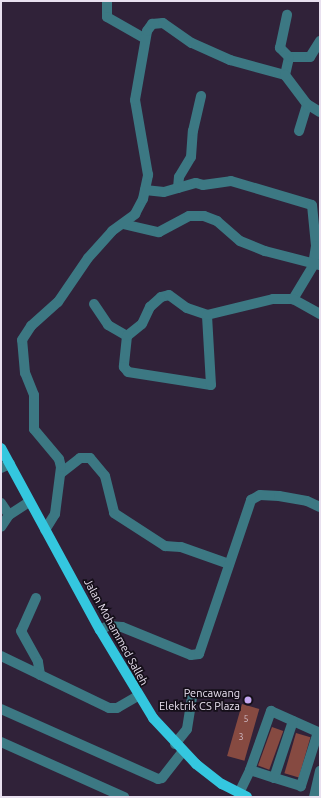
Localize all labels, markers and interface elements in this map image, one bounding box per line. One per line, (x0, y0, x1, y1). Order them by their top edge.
street label: Jalan Mohammed Salleh (81, 576, 151, 688)
place label: Pencawang Elektrik CS Plaza (159, 687, 240, 713)
marker: Pencawang Elektrik CS Plaza (243, 695, 253, 705)
house number: 5 (243, 714, 249, 724)
house number: 3 (238, 732, 244, 742)

